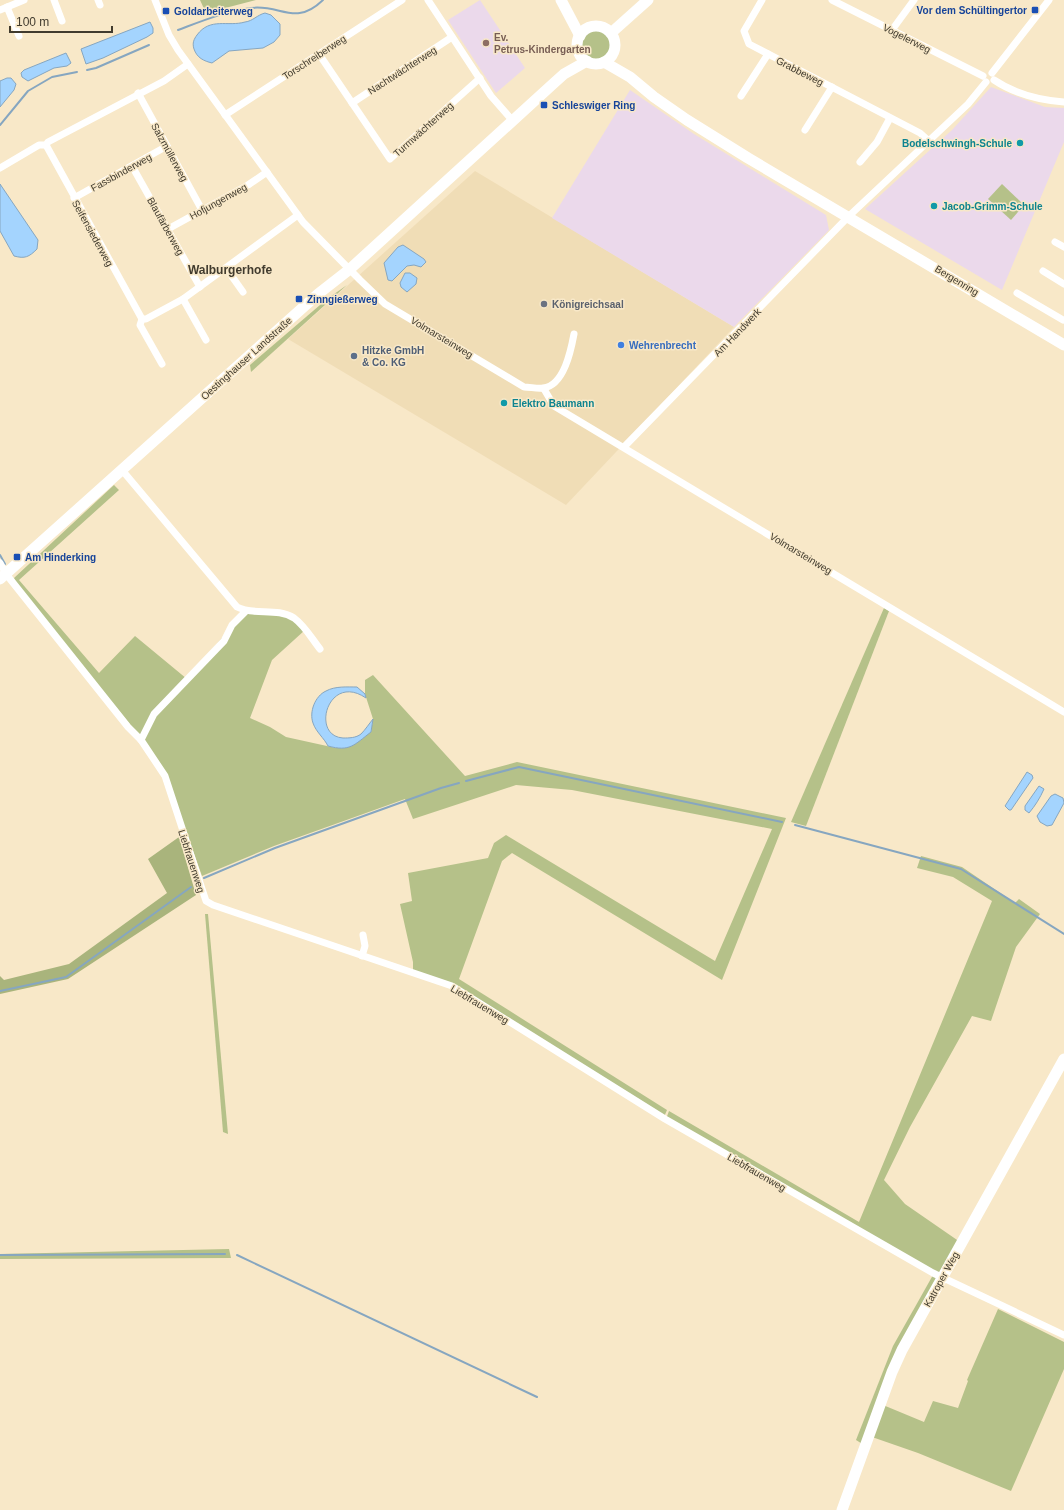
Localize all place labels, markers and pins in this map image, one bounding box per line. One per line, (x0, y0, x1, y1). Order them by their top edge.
place label: Vor dem Schültingertor (917, 5, 1027, 16)
marker: Vor dem Schültingertor (1030, 5, 1040, 15)
marker: Goldarbeiterweg (161, 6, 171, 16)
place label: Goldarbeiterweg (174, 6, 253, 17)
place label: Ev. Petrus-Kindergarten (494, 32, 591, 55)
marker: Ev. Petrus-Kindergarten (481, 38, 491, 48)
marker: Schleswiger Ring (539, 100, 549, 110)
place label: Schleswiger Ring (552, 100, 635, 111)
place label: Bodelschwingh-Schule (902, 138, 1012, 149)
marker: Bodelschwingh-Schule (1015, 138, 1025, 148)
marker: Jacob-Grimm-Schule (929, 201, 939, 211)
place label: Jacob-Grimm-Schule (942, 201, 1043, 212)
marker: Zinngießerweg (294, 294, 304, 304)
place label: Zinngießerweg (307, 294, 378, 305)
marker: Königreichsaal (539, 299, 549, 309)
place label: Königreichsaal (552, 299, 624, 310)
marker: Wehrenbrecht (616, 340, 626, 350)
place label: Wehrenbrecht (629, 340, 697, 351)
place label: Hitzke GmbH & Co. KG (362, 345, 424, 368)
marker: Hitzke GmbH & Co. KG (349, 351, 359, 361)
marker: Elektro Baumann (499, 398, 509, 408)
place label: Elektro Baumann (512, 398, 594, 409)
marker: Am Hinderking (12, 552, 22, 562)
place label: Am Hinderking (25, 552, 96, 563)

